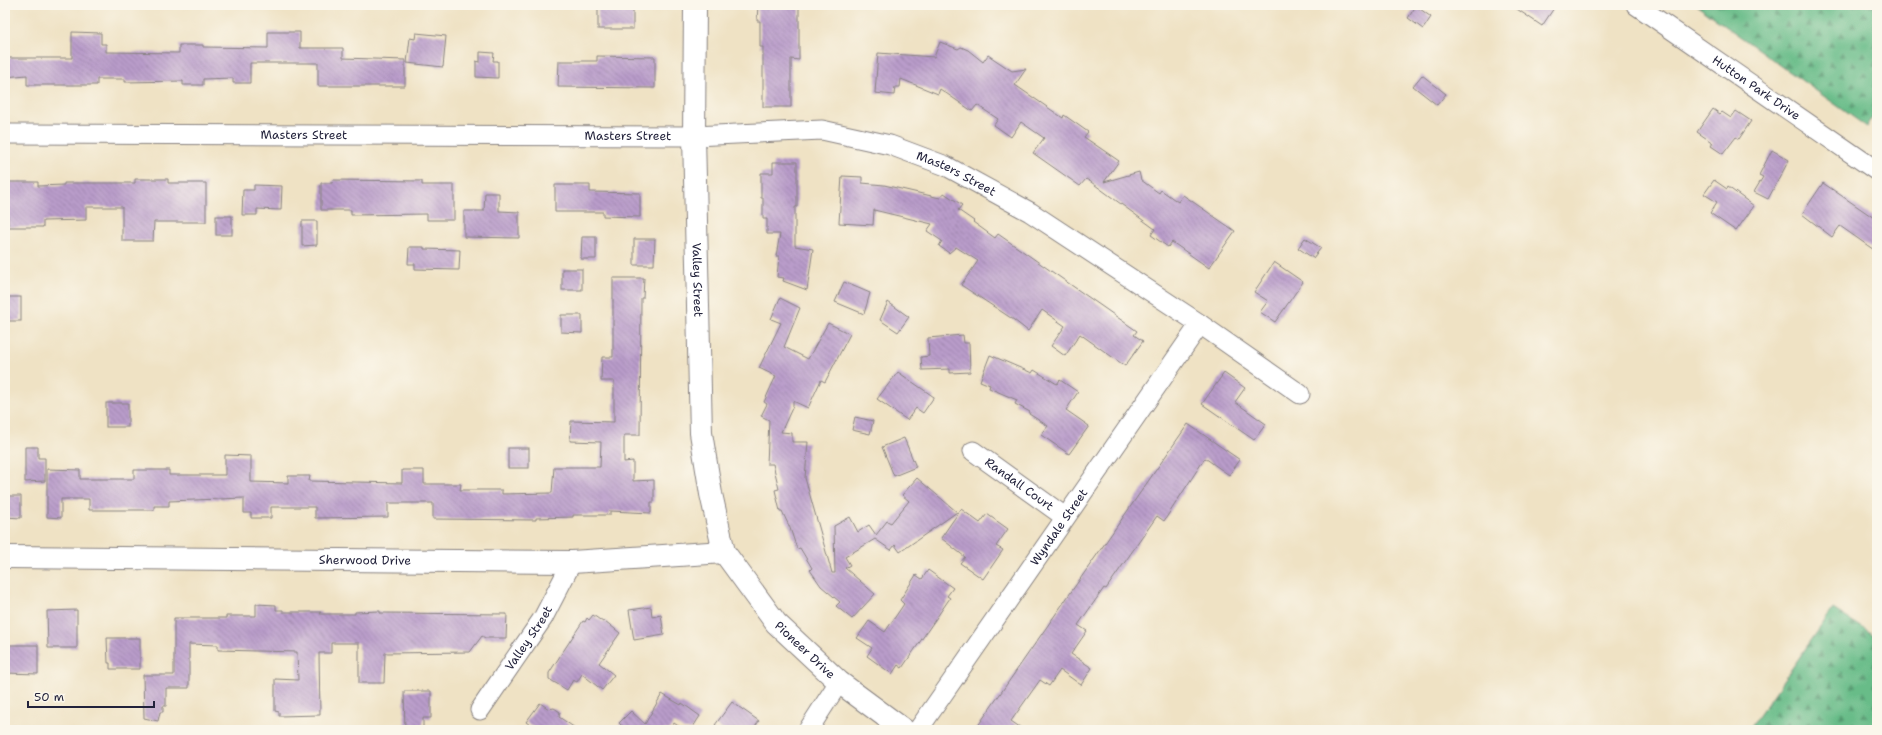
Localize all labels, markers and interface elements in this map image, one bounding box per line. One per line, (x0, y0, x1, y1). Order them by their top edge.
street label: Hutton Park Drive (1709, 52, 1804, 124)
street label: Masters Street (261, 127, 347, 143)
street label: Masters Street (585, 128, 671, 144)
street label: Masters Street (914, 148, 999, 200)
street label: Valley Street (689, 242, 706, 317)
street label: Randall Court (982, 454, 1057, 514)
street label: Wyndale Street (1027, 486, 1091, 569)
street label: Sherwood Drive (319, 552, 411, 569)
street label: Valley Street (501, 603, 556, 674)
street label: Pioneer Drive (771, 618, 839, 682)
scale bar (28, 683, 154, 709)
text: 50 m (34, 689, 64, 705)

